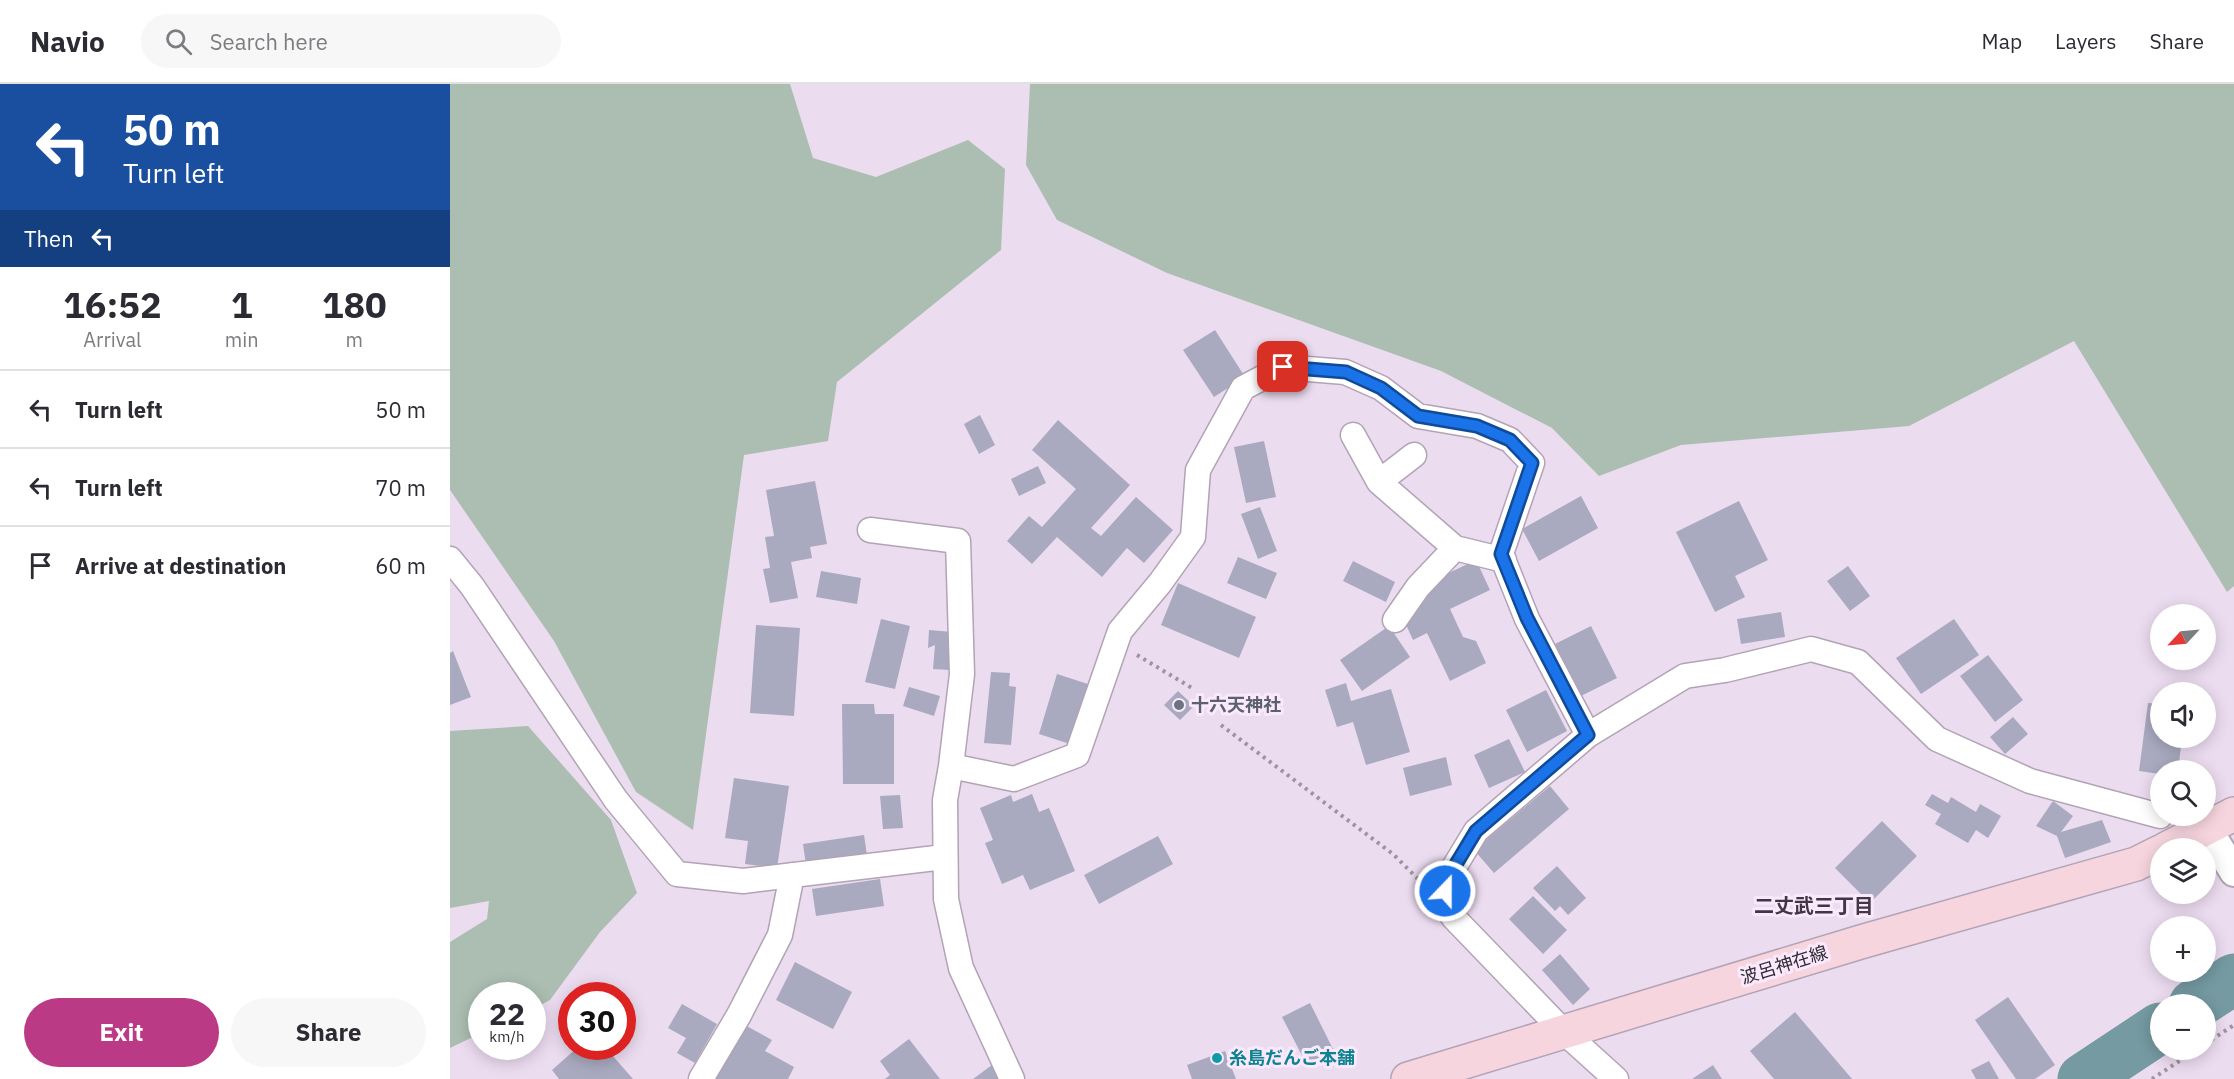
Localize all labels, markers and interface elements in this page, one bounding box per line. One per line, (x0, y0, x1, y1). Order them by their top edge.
search box (141, 14, 561, 68)
text: Navio (30, 23, 105, 60)
icon: search (162, 25, 195, 58)
text: Search here (210, 27, 328, 56)
text: Map (1982, 27, 2022, 55)
text: Layers (2055, 27, 2117, 55)
text: Share (2150, 27, 2204, 55)
text: 50 m (123, 102, 221, 157)
icon: left (24, 108, 102, 186)
text: Turn left (123, 155, 224, 190)
icon: left (86, 222, 119, 255)
text: Then (24, 224, 74, 253)
text: 16:52 (63, 281, 162, 328)
text: 1 (231, 281, 253, 328)
text: 180 (322, 281, 387, 328)
text: Arrival (83, 326, 142, 353)
text: min (225, 326, 259, 353)
text: m (346, 326, 363, 353)
pin (1257, 341, 1308, 392)
icon: arrive (1266, 350, 1299, 383)
icon: left (24, 393, 57, 426)
text: Turn left (75, 395, 163, 424)
text: 50 m (375, 395, 426, 424)
icon: left (24, 471, 57, 504)
text: Turn left (75, 473, 163, 502)
text: 70 m (375, 473, 426, 502)
icon: arrive (24, 549, 57, 582)
text: Arrive at destination (75, 551, 286, 580)
text: 60 m (375, 551, 426, 580)
north arrow (2150, 604, 2216, 670)
map controls (2150, 604, 2216, 1060)
button: sound (2150, 682, 2216, 748)
place label: 十六天神社 (1191, 693, 1281, 716)
marker: 十六天神社 (1172, 698, 1186, 712)
button: search (2150, 760, 2216, 826)
button: layers (2150, 838, 2216, 904)
position arrow (1413, 859, 1477, 923)
district label: 二丈武三丁目 (1754, 892, 1874, 919)
button: + (2150, 916, 2216, 982)
street label: 波呂神在線 (1737, 940, 1830, 989)
speed limit sign: 30 (558, 982, 636, 1060)
text: 22 (489, 994, 525, 1033)
button: − (2150, 994, 2216, 1060)
button: Exit (24, 998, 219, 1067)
button: Share (231, 998, 426, 1067)
text: km/h (489, 1027, 525, 1046)
place label: 糸島だんご本舗 (1229, 1046, 1355, 1069)
marker: 糸島だんご本舗 (1210, 1051, 1224, 1065)

